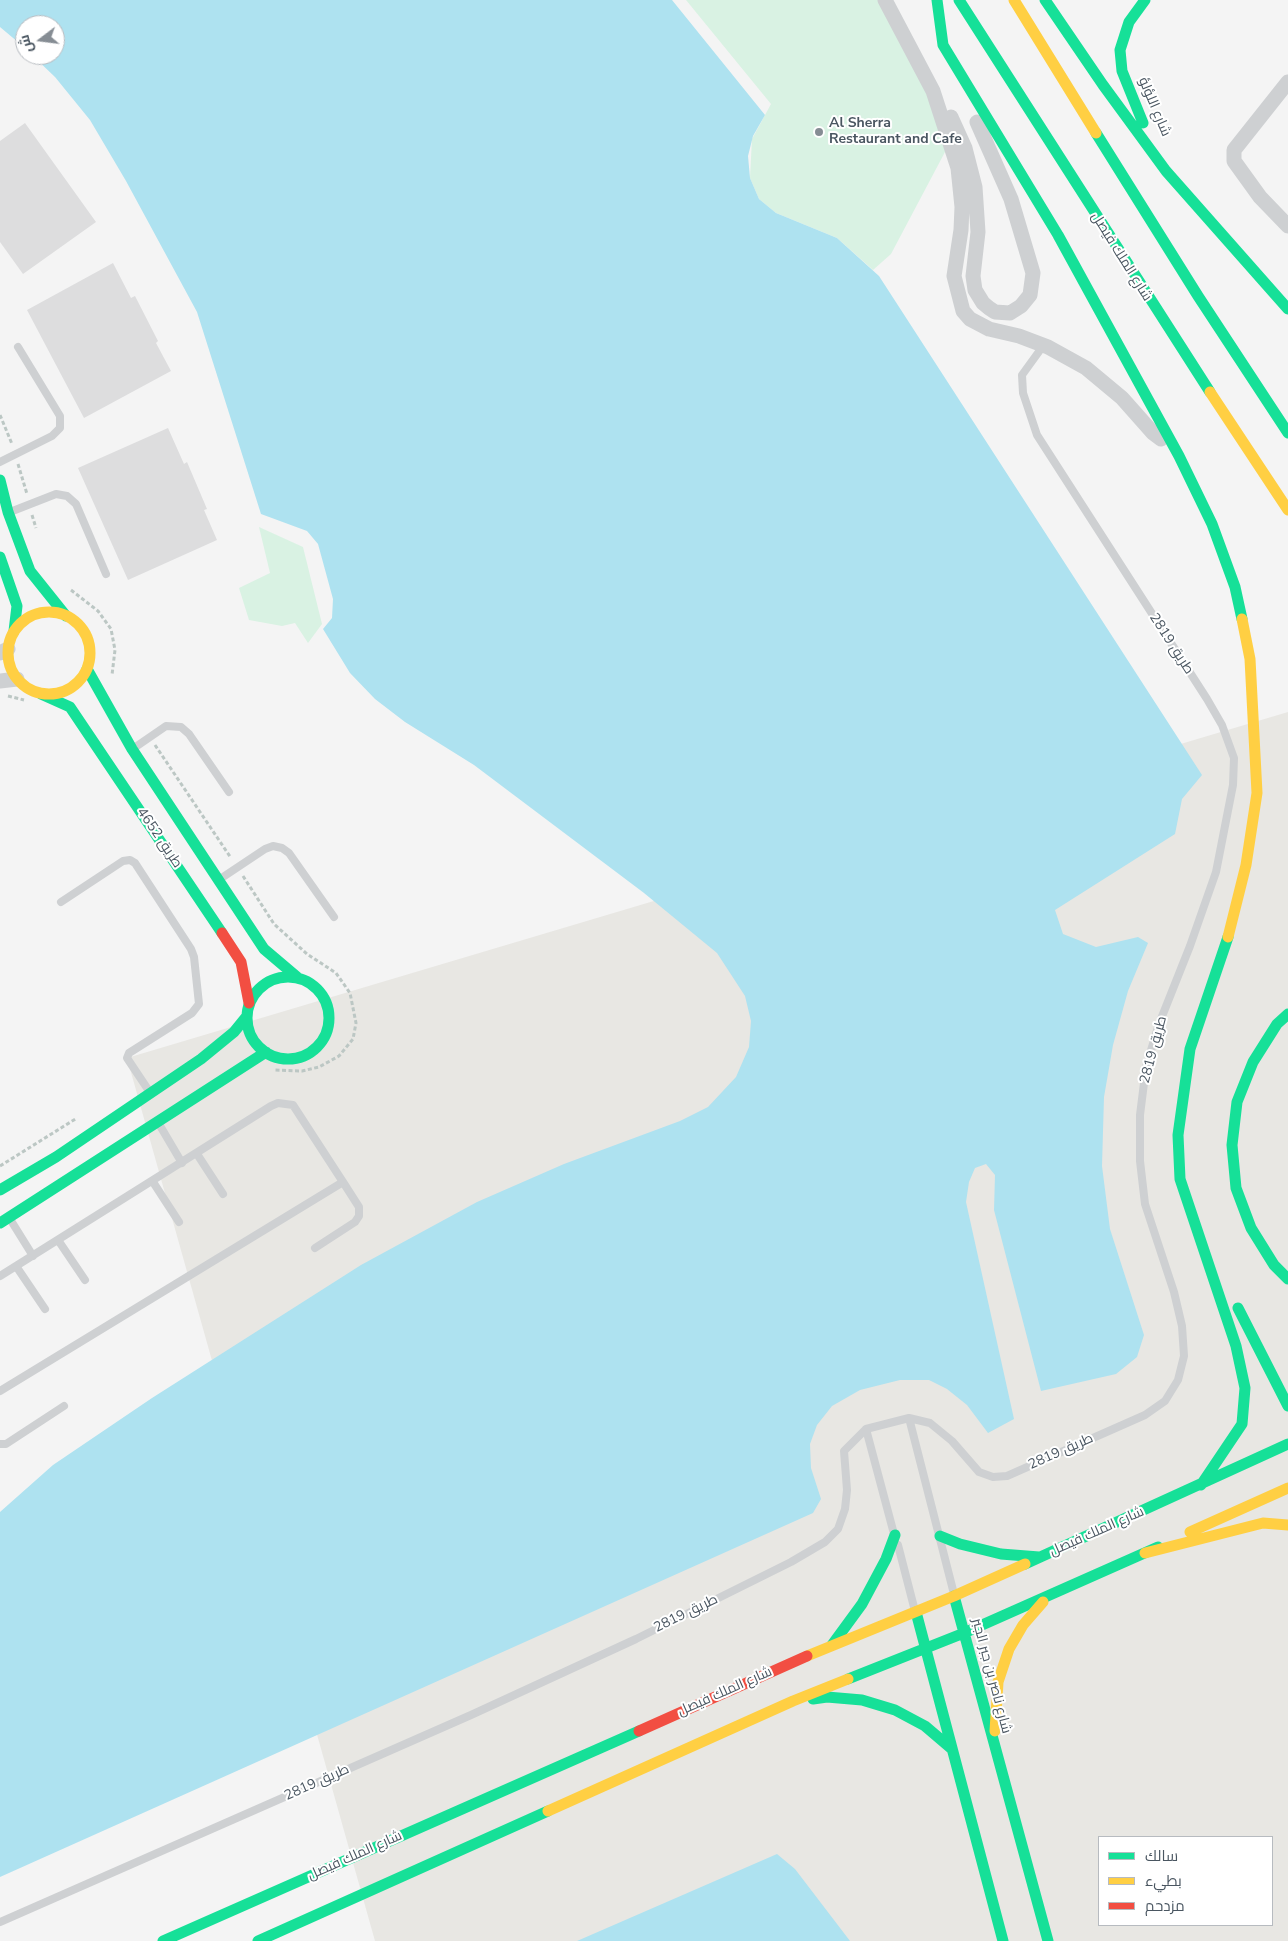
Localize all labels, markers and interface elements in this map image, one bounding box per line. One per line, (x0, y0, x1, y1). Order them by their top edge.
north arrow (15, 15, 65, 65)
text: ش (14, 33, 37, 55)
street label: شارع اللؤلؤ (1134, 75, 1174, 139)
place label: Al Sherra Restaurant and Cafe (829, 116, 962, 148)
marker: Al Sherra Restaurant and Cafe (813, 126, 825, 138)
street label: شارع الملك فيصل (1087, 210, 1155, 304)
street label: طريق 2819 (1145, 610, 1197, 678)
street label: طريق 4652 (133, 805, 185, 871)
street label: طريق 2819 (1137, 1014, 1171, 1086)
street label: طريق 2819 (1026, 1430, 1096, 1474)
street label: شارع الملك فيصل (1047, 1504, 1147, 1560)
street label: طريق 2819 (651, 1591, 721, 1637)
street label: شارع ناصر بن جبر الجبر (968, 1617, 1014, 1735)
street label: شارع الملك فيصل (675, 1664, 775, 1720)
street label: طريق 2819 (282, 1761, 352, 1805)
street label: شارع الملك فيصل (305, 1828, 405, 1884)
legend (1098, 1836, 1273, 1926)
text: سالك (1145, 1846, 1178, 1866)
text: بطيء (1145, 1871, 1182, 1891)
text: مزدحم (1145, 1896, 1185, 1916)

